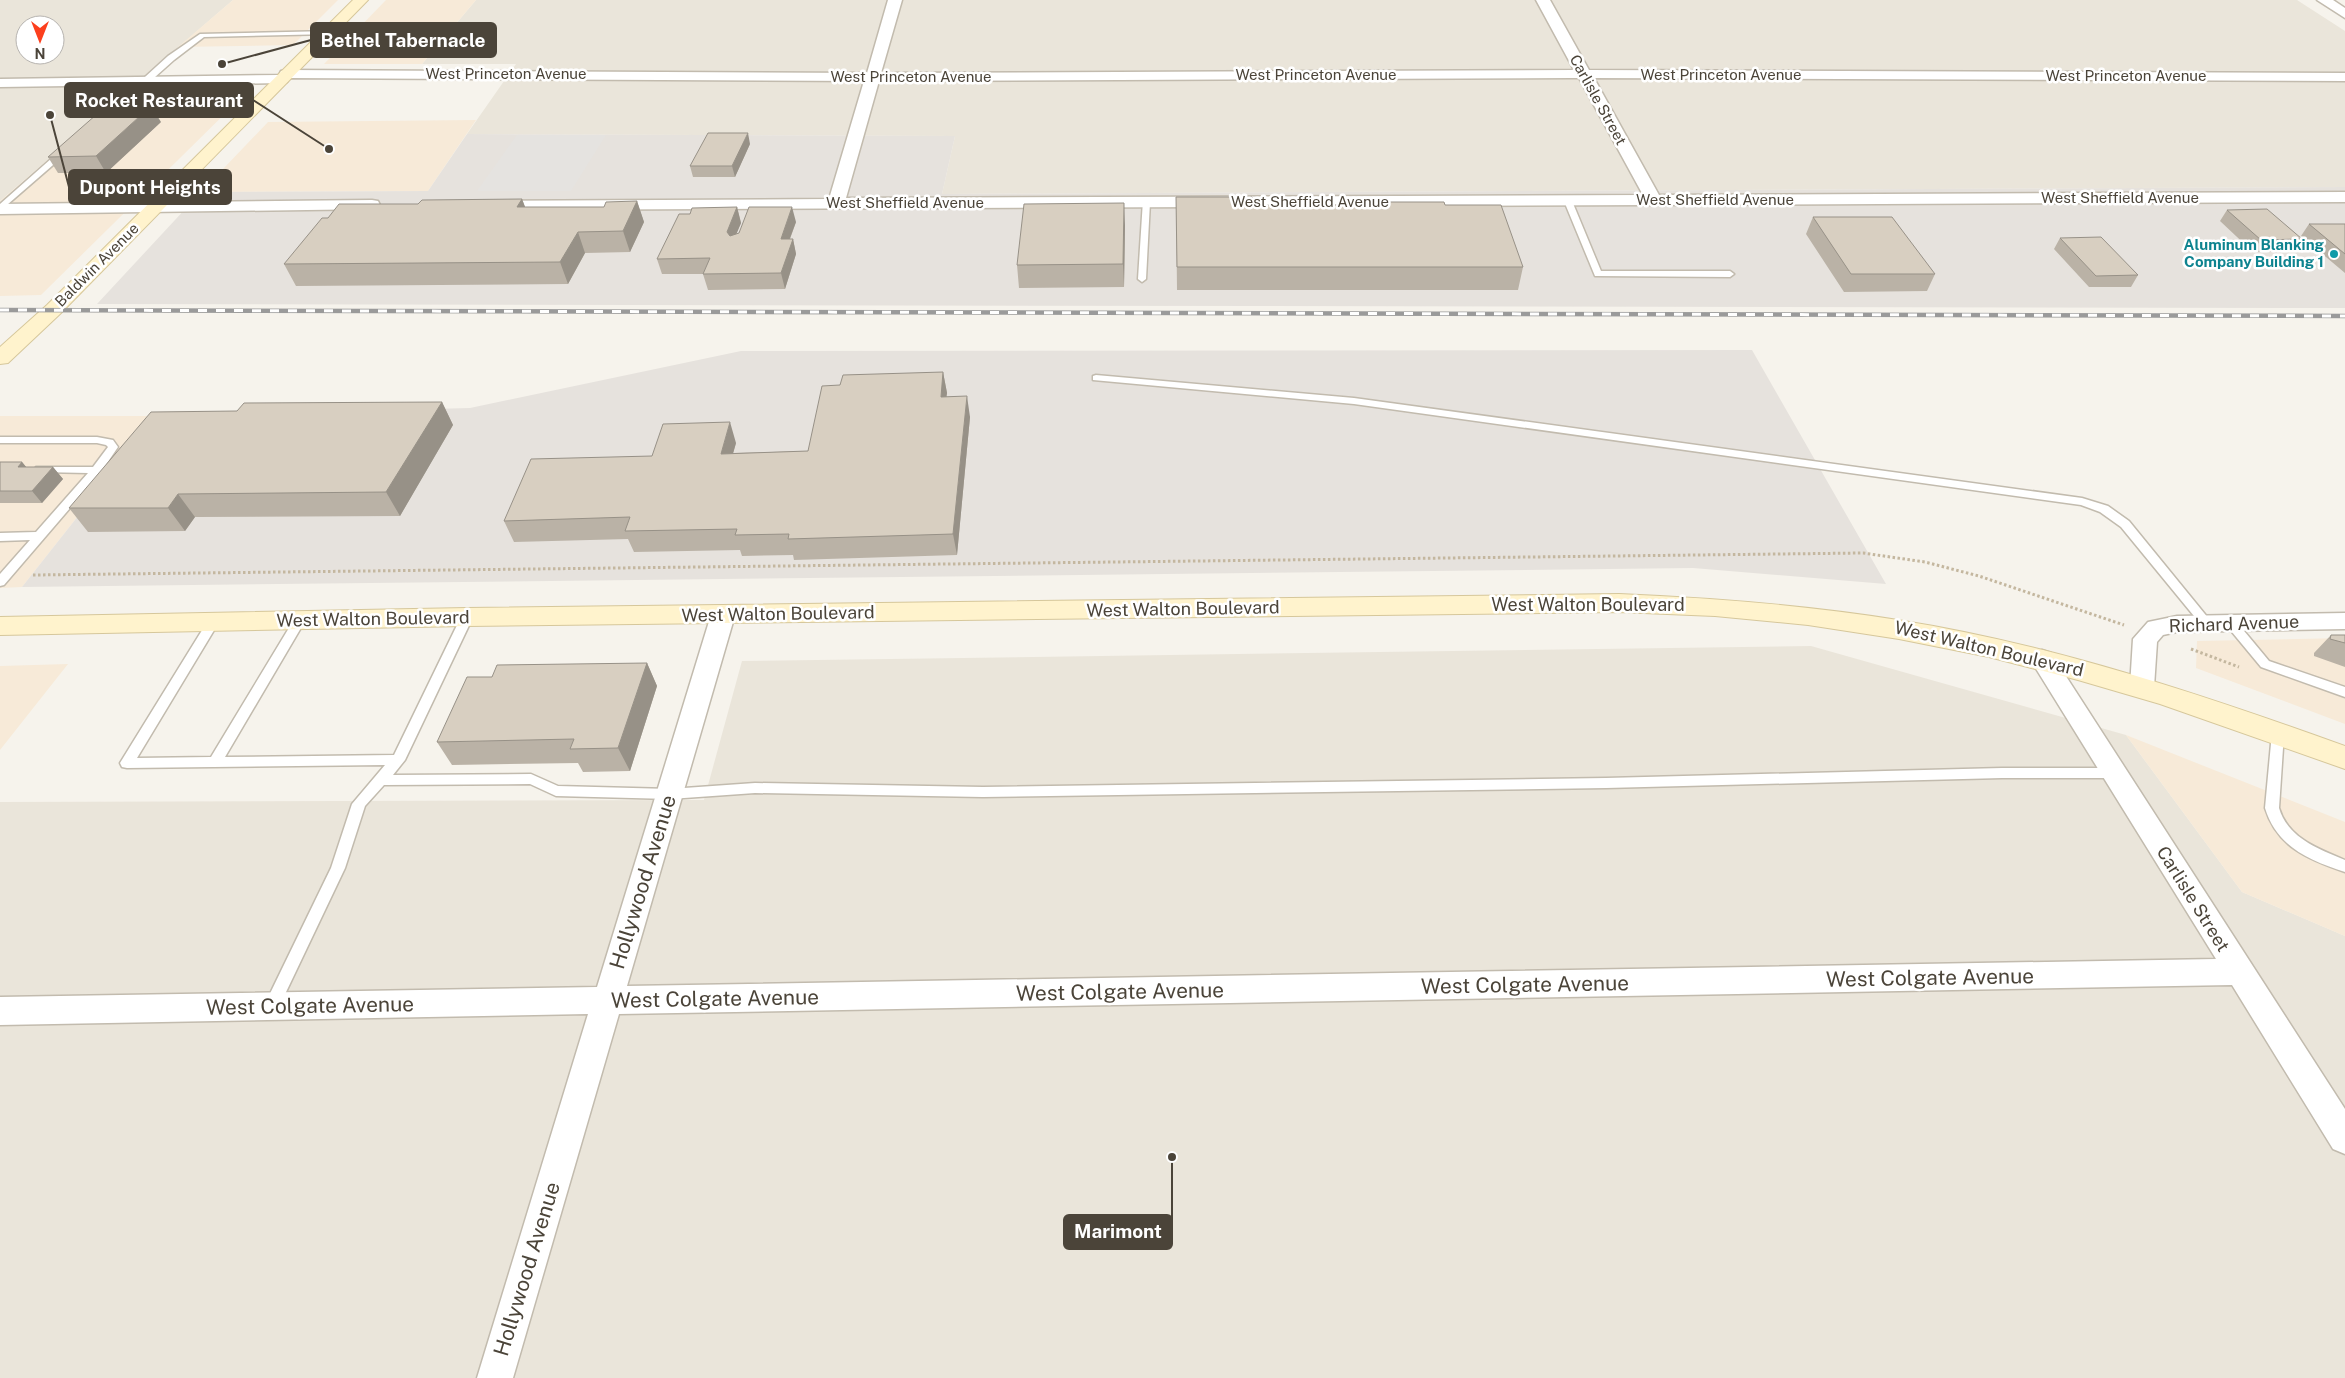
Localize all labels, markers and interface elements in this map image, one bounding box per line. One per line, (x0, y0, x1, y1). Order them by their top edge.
north arrow (15, 15, 65, 65)
callout: Bethel Tabernacle (311, 23, 496, 57)
text: Bethel Tabernacle (320, 29, 486, 51)
text: N (35, 45, 45, 61)
street label: Carlisle Street (1567, 52, 1630, 148)
street label: West Princeton Avenue (425, 65, 587, 82)
street label: West Princeton Avenue (1235, 66, 1397, 83)
street label: West Princeton Avenue (1640, 66, 1802, 83)
street label: West Princeton Avenue (2045, 67, 2207, 84)
street label: West Princeton Avenue (830, 68, 992, 85)
callout: Rocket Restaurant (65, 83, 253, 117)
text: Rocket Restaurant (75, 89, 243, 111)
callout: Dupont Heights (69, 170, 231, 204)
text: Dupont Heights (79, 176, 221, 198)
street label: West Sheffield Avenue (2041, 189, 2199, 206)
street label: West Sheffield Avenue (1636, 191, 1794, 208)
street label: West Sheffield Avenue (1231, 193, 1389, 210)
street label: West Sheffield Avenue (826, 194, 984, 211)
street label: Baldwin Avenue (51, 219, 142, 310)
place label: Aluminum Blanking Company Building 1 (2184, 236, 2325, 270)
marker: Aluminum Blanking Company Building 1 (2328, 248, 2340, 260)
street label: West Walton Boulevard (1491, 594, 1685, 615)
street label: West Walton Boulevard (1086, 596, 1280, 621)
street label: West Walton Boulevard (681, 601, 875, 626)
street label: West Walton Boulevard (276, 606, 470, 631)
street label: Richard Avenue (2168, 611, 2299, 636)
street label: West Walton Boulevard (1892, 617, 2086, 681)
street label: Hollywood Avenue (604, 792, 681, 972)
street label: Carlisle Street (2153, 842, 2234, 955)
street label: West Colgate Avenue (1826, 963, 2034, 992)
street label: West Colgate Avenue (1421, 970, 1629, 999)
street label: West Colgate Avenue (1016, 977, 1224, 1006)
street label: West Colgate Avenue (611, 984, 819, 1013)
street label: West Colgate Avenue (206, 991, 414, 1020)
street label: Hollywood Avenue (488, 1179, 565, 1359)
callout: Marimont (1064, 1215, 1172, 1249)
text: Marimont (1074, 1220, 1162, 1242)

